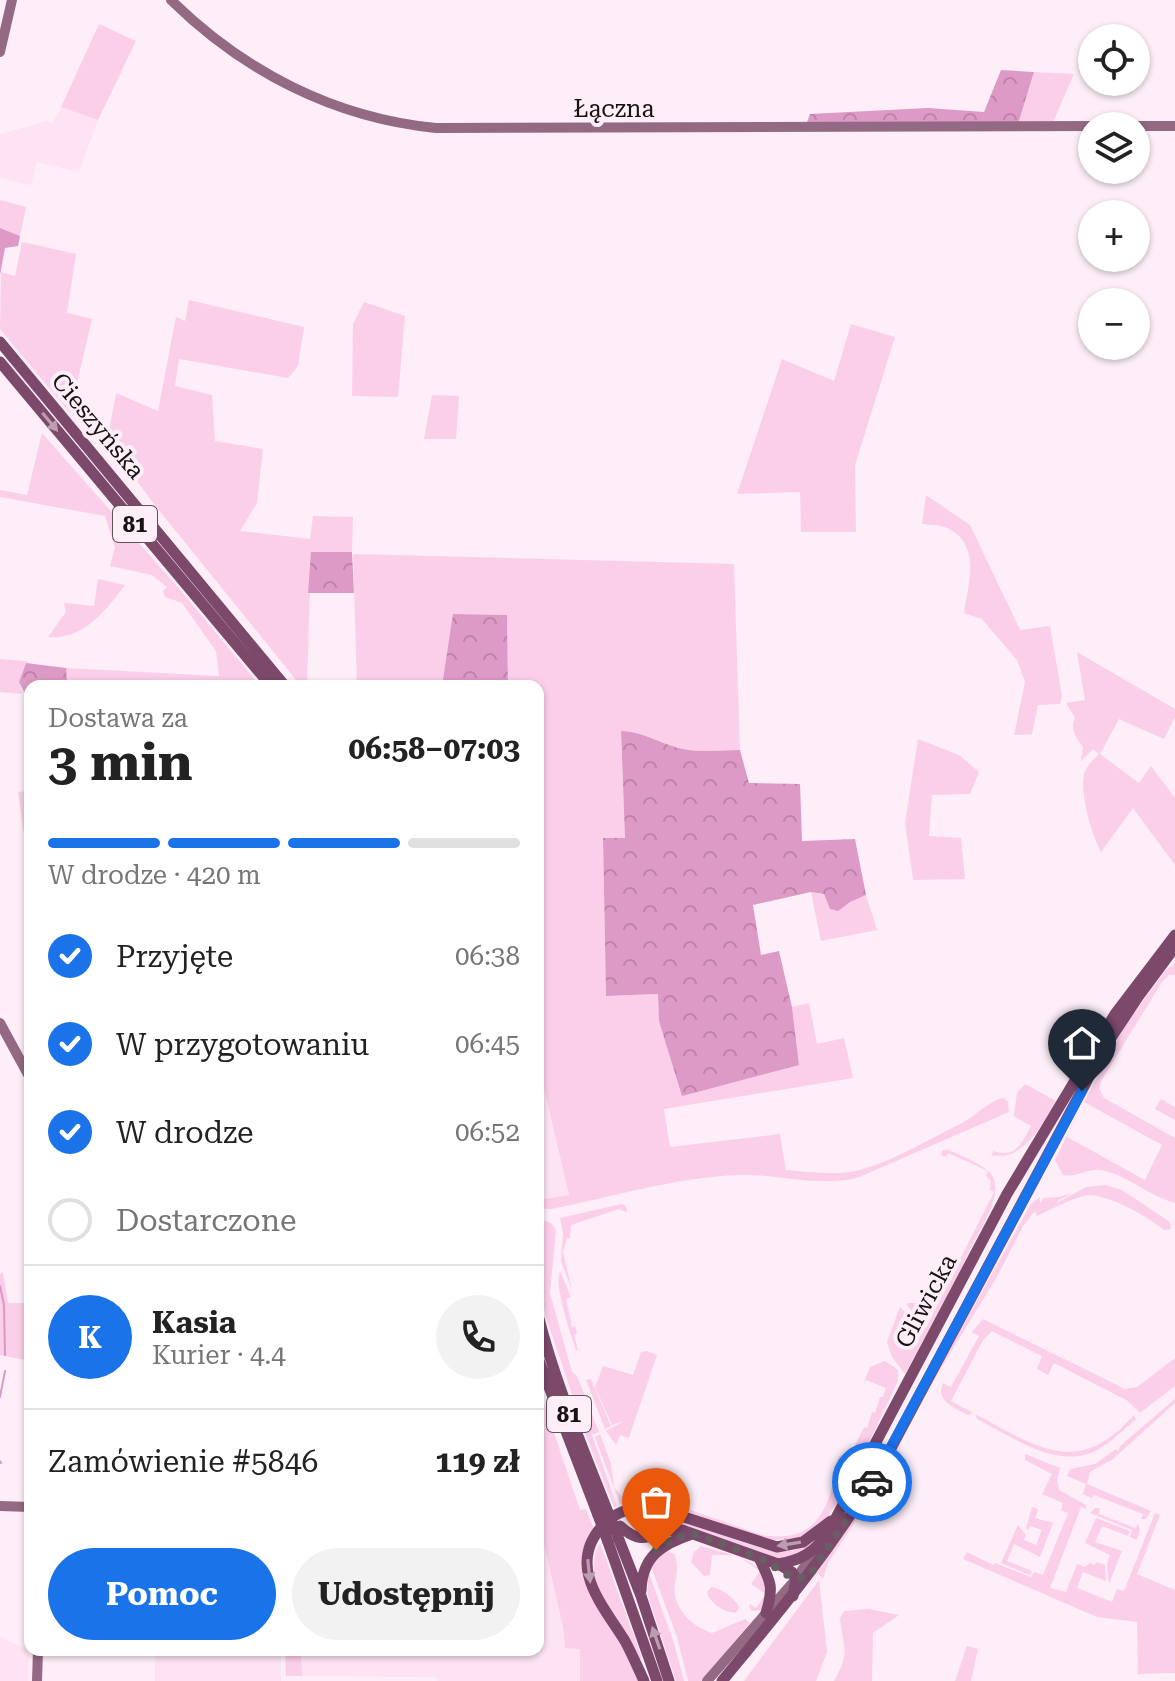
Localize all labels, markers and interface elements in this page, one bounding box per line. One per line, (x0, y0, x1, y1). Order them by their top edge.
map controls (1078, 24, 1150, 360)
button: locate (1078, 24, 1150, 96)
street label: Łączna (573, 95, 655, 123)
button: layers (1078, 112, 1150, 184)
button: + (1078, 200, 1150, 272)
button: − (1078, 288, 1150, 360)
street label: Cieszyńska (46, 367, 150, 485)
one-way arrow (41, 411, 58, 431)
road number: 81 (113, 506, 157, 542)
text: Dostawa za (48, 703, 188, 733)
text: 06:58–07:03 (348, 731, 520, 766)
text: 3 min (48, 732, 193, 793)
text: W drodze · 420 m (48, 860, 261, 890)
icon: check (48, 934, 92, 978)
text: Przyjęte (116, 939, 233, 974)
text: 06:38 (455, 941, 520, 971)
pin (1048, 1009, 1116, 1091)
icon: home (1060, 1021, 1104, 1065)
icon: check (48, 1022, 92, 1066)
text: W przygotowaniu (116, 1027, 369, 1062)
text: 06:45 (455, 1029, 520, 1059)
icon: check (48, 1110, 92, 1154)
text: W drodze (116, 1115, 253, 1150)
text: 06:52 (455, 1117, 520, 1147)
text: Dostarczone (116, 1203, 296, 1238)
street label: Gliwicka (890, 1249, 962, 1353)
button: phone (436, 1295, 520, 1379)
text: Kasia (152, 1305, 236, 1340)
text: K (78, 1320, 102, 1355)
text: Kurier · 4.4 (152, 1340, 286, 1370)
road number: 81 (547, 1396, 591, 1432)
courier (832, 1442, 912, 1522)
text: Zamówienie #5846 (48, 1444, 318, 1479)
text: 119 zł (435, 1444, 520, 1479)
icon: car (850, 1460, 894, 1504)
pin (622, 1468, 690, 1550)
icon: bag (634, 1480, 678, 1524)
one-way arrow (776, 1539, 801, 1551)
button: Pomoc (48, 1548, 276, 1640)
button: Udostępnij (292, 1548, 520, 1640)
one-way arrow (583, 1559, 596, 1584)
one-way arrow (649, 1626, 661, 1650)

